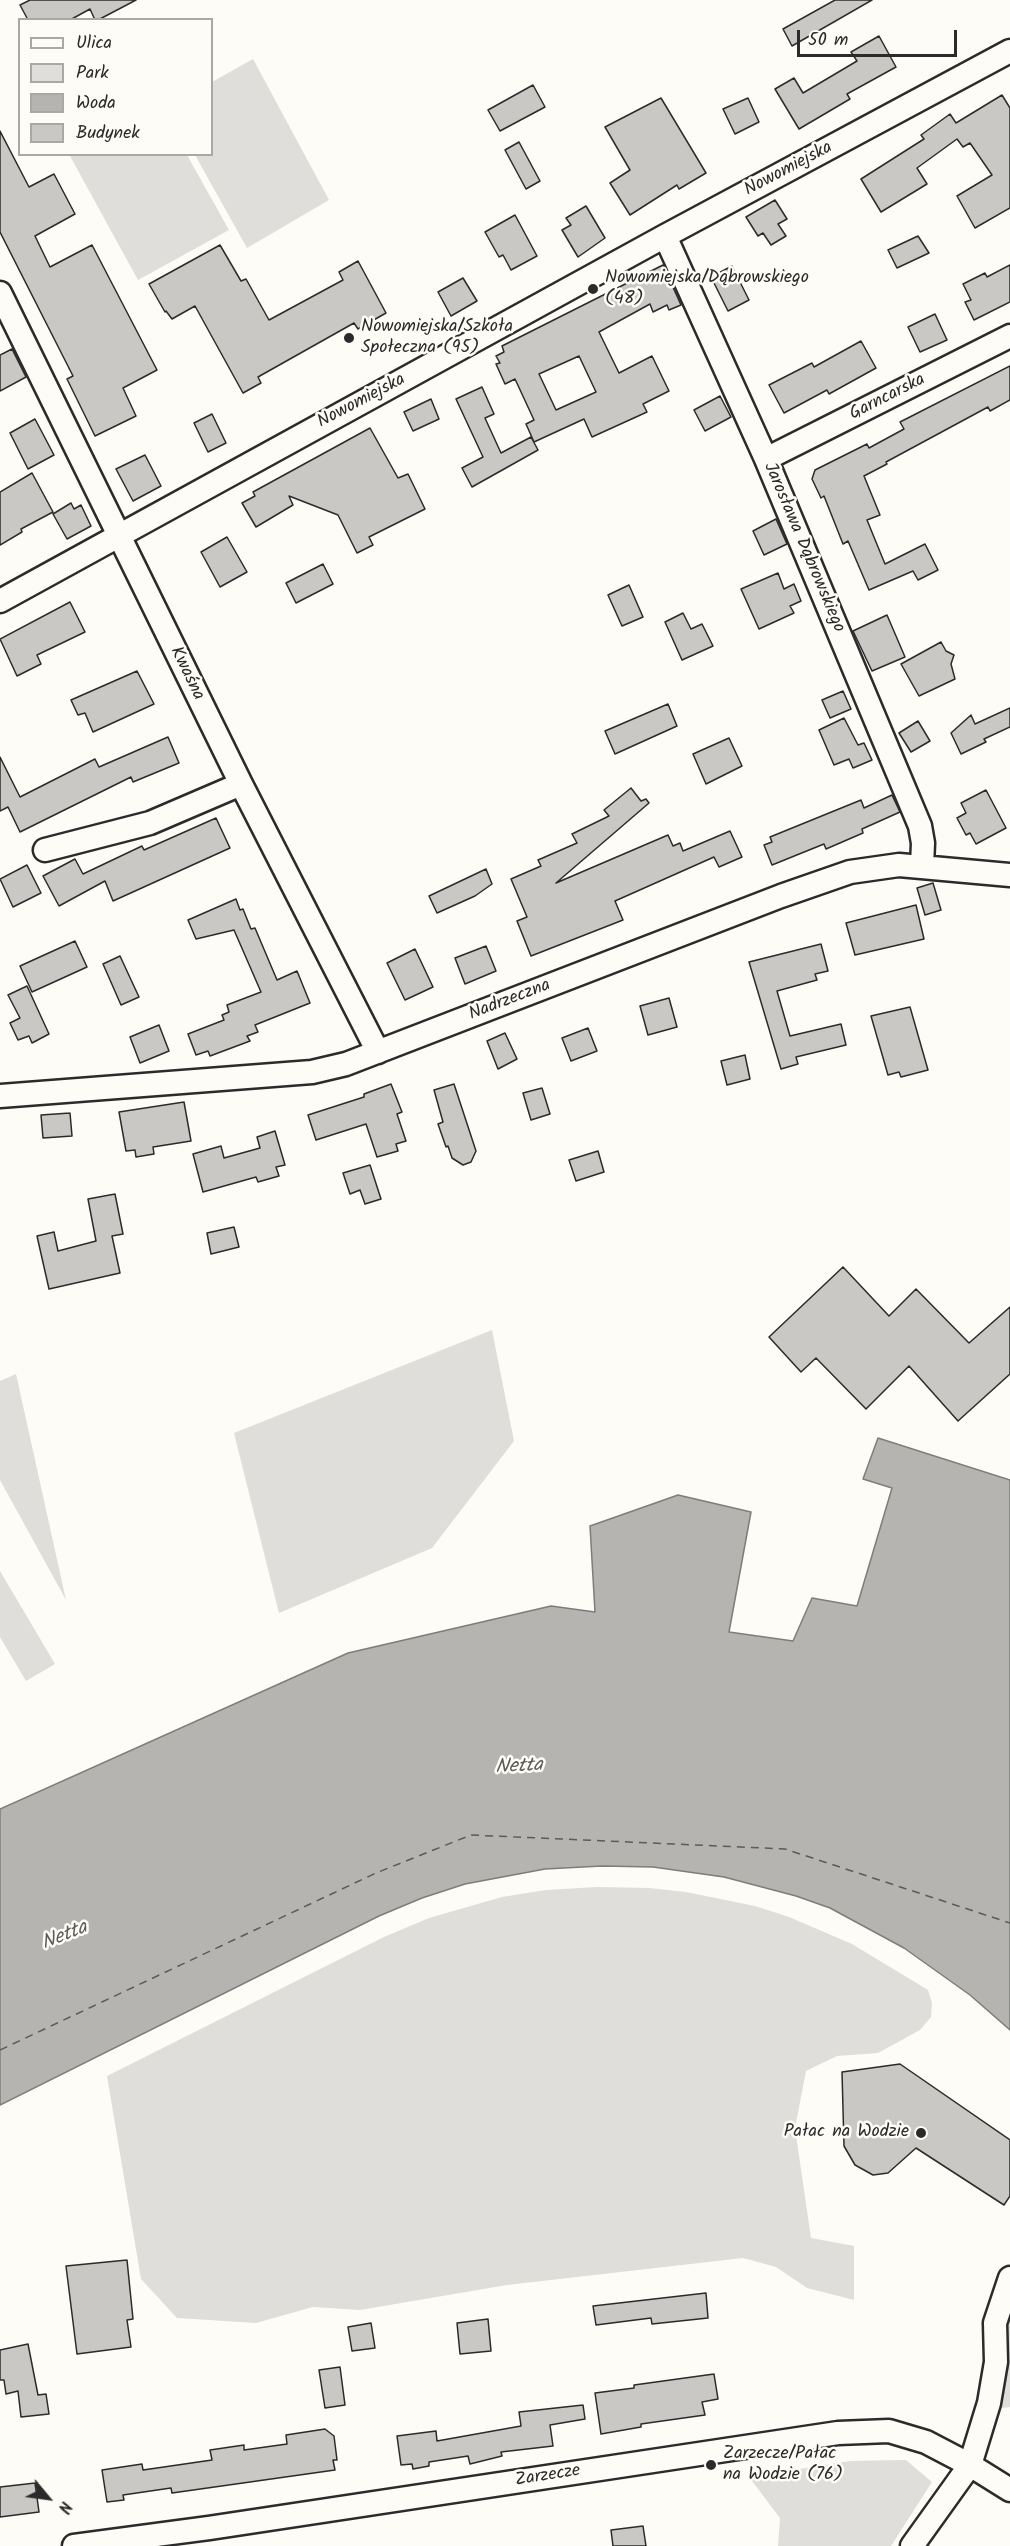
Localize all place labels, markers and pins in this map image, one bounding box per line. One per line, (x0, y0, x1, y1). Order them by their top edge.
place label: Nowomiejska/Dąbrowskiego (48) (605, 268, 809, 310)
marker: Nowomiejska/Dąbrowskiego (48) (586, 282, 600, 296)
place label: Nowomiejska/Szkoła Społeczna (95) (361, 317, 513, 360)
marker: Nowomiejska/Szkoła Społeczna (95) (342, 331, 356, 345)
place label: Pałac na Wodzie (784, 2122, 909, 2144)
marker: Pałac na Wodzie (914, 2126, 928, 2140)
place label: Zarzecze/Pałac na Wodzie (76) (723, 2444, 843, 2486)
marker: Zarzecze/Pałac na Wodzie (76) (704, 2458, 718, 2472)

